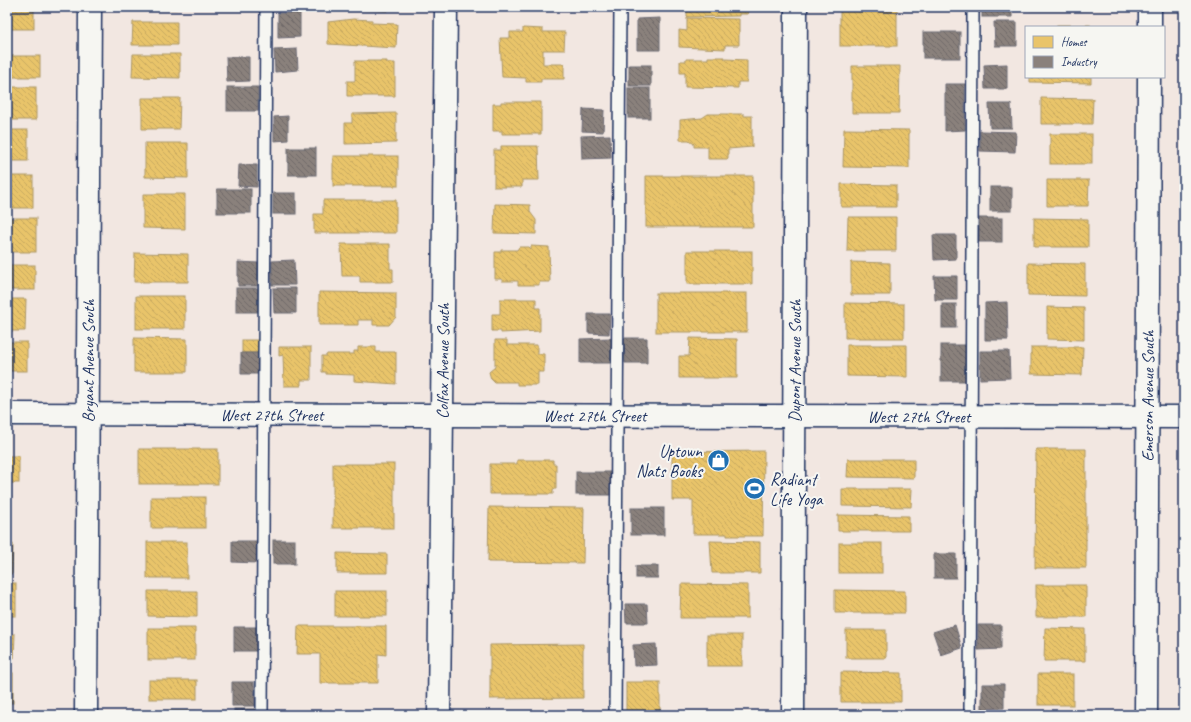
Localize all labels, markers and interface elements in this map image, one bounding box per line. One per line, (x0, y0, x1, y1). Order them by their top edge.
legend (1025, 26, 1165, 78)
text: Homes (1061, 34, 1088, 50)
text: Industry (1061, 54, 1098, 70)
street label: Bryant Avenue South (77, 298, 99, 423)
street label: Dupont Avenue South (784, 298, 805, 423)
street label: Colfax Avenue South (431, 302, 454, 419)
street label: Emerson Avenue South (1137, 329, 1158, 462)
street label: West 27th Street (220, 404, 326, 425)
street label: West 27th Street (543, 405, 649, 426)
street label: West 27th Street (867, 406, 973, 427)
place label: Uptown Nats Books (636, 441, 704, 482)
shop icon: Uptown Nats Books (705, 448, 731, 474)
place label: Radiant Life Yoga (770, 469, 824, 510)
sports icon: Radiant Life Yoga (742, 476, 768, 502)

